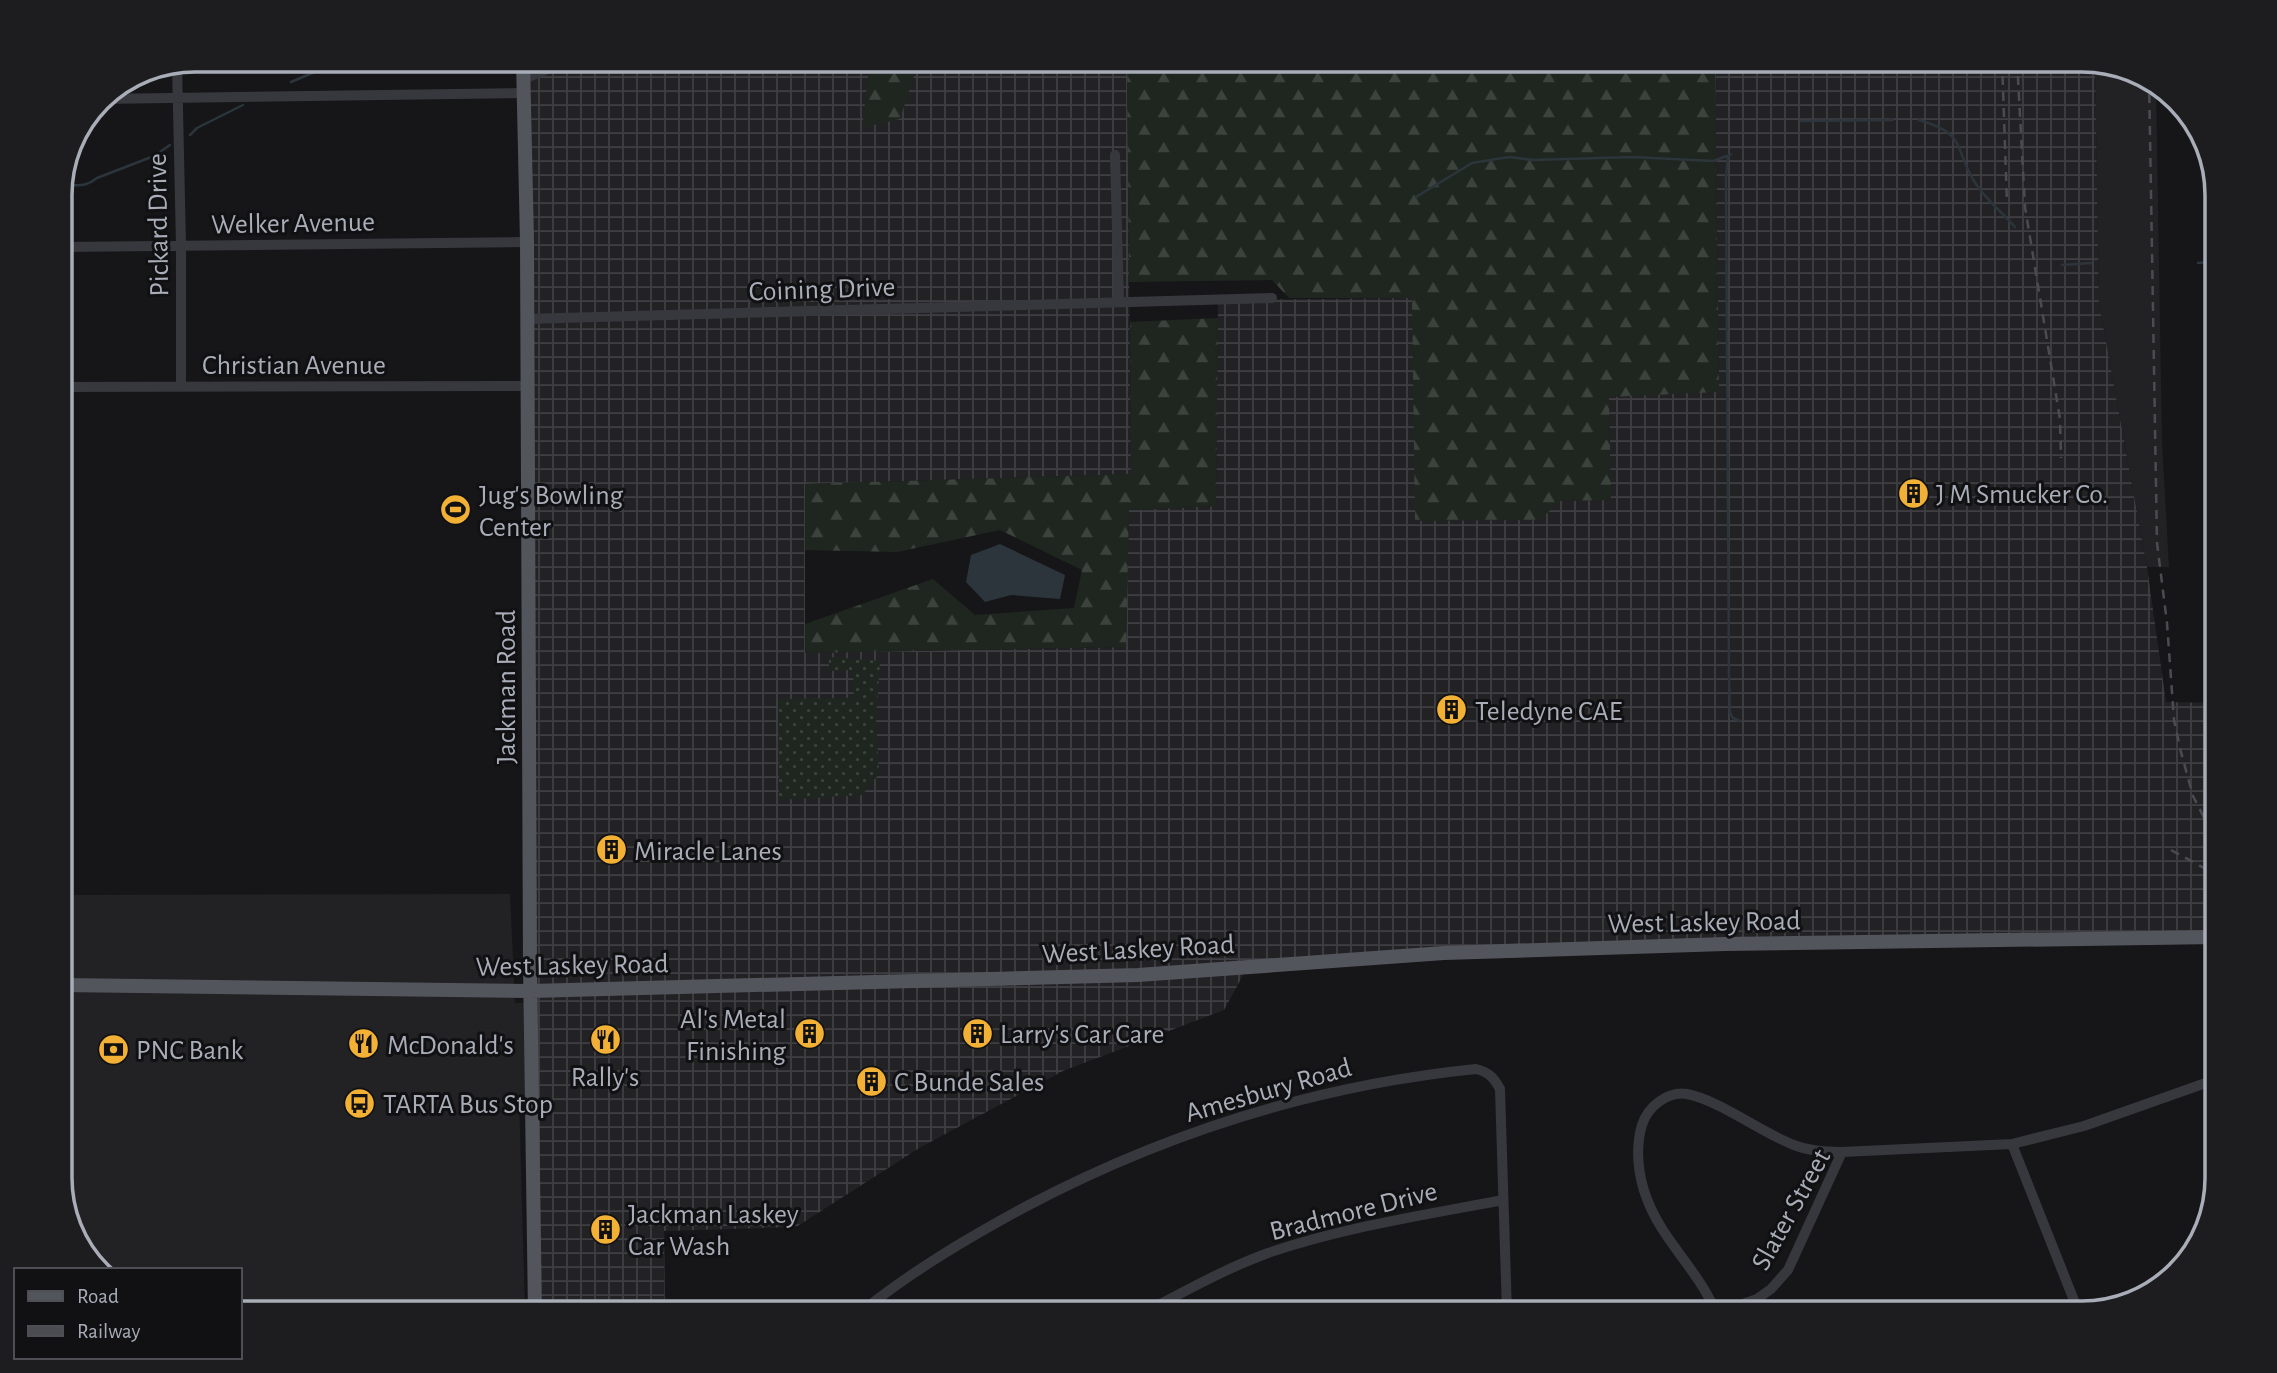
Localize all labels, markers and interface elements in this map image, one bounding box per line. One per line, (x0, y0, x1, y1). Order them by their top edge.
street label: Pickard Drive (144, 153, 174, 297)
street label: Welker Avenue (211, 209, 375, 239)
street label: Coining Drive (748, 273, 896, 307)
street label: Christian Avenue (202, 352, 386, 380)
building icon: J M Smucker Co. (1896, 476, 1930, 510)
place label: J M Smucker Co. (1936, 481, 2108, 509)
place label: Jug's Bowling Center (479, 482, 624, 542)
sports icon: Jug's Bowling Center (439, 493, 473, 527)
street label: Jackman Road (493, 610, 521, 764)
building icon: Teledyne CAE (1435, 693, 1469, 727)
place label: Teledyne CAE (1475, 698, 1622, 726)
building icon: Miracle Lanes (594, 833, 628, 867)
place label: Miracle Lanes (634, 838, 782, 866)
street label: West Laskey Road (1607, 907, 1801, 939)
street label: West Laskey Road (1041, 931, 1235, 969)
street label: West Laskey Road (475, 950, 669, 982)
place label: Al's Metal Finishing (680, 1006, 786, 1066)
building icon: Larry's Car Care (960, 1016, 994, 1050)
building icon: Al's Metal Finishing (792, 1017, 826, 1051)
place label: Larry's Car Care (1000, 1021, 1164, 1049)
restaurant icon: Rally's (588, 1022, 622, 1056)
restaurant icon: McDonald's (347, 1027, 381, 1061)
bank icon: PNC Bank (96, 1032, 130, 1066)
place label: McDonald's (387, 1032, 514, 1060)
place label: PNC Bank (136, 1037, 244, 1065)
street label: Amesbury Road (1182, 1054, 1355, 1128)
place label: Rally's (571, 1064, 639, 1092)
building icon: C Bunde Sales (854, 1064, 888, 1098)
place label: C Bunde Sales (894, 1069, 1044, 1097)
bus stop icon: TARTA Bus Stop (343, 1086, 377, 1120)
place label: TARTA Bus Stop (383, 1091, 553, 1119)
street label: Slater Street (1747, 1145, 1836, 1275)
street label: Bradmore Drive (1267, 1178, 1440, 1246)
place label: Jackman Laskey Car Wash (628, 1201, 799, 1261)
building icon: Jackman Laskey Car Wash (588, 1212, 622, 1246)
legend (14, 1268, 242, 1359)
text: Road (77, 1286, 119, 1307)
text: Railway (77, 1321, 140, 1342)

